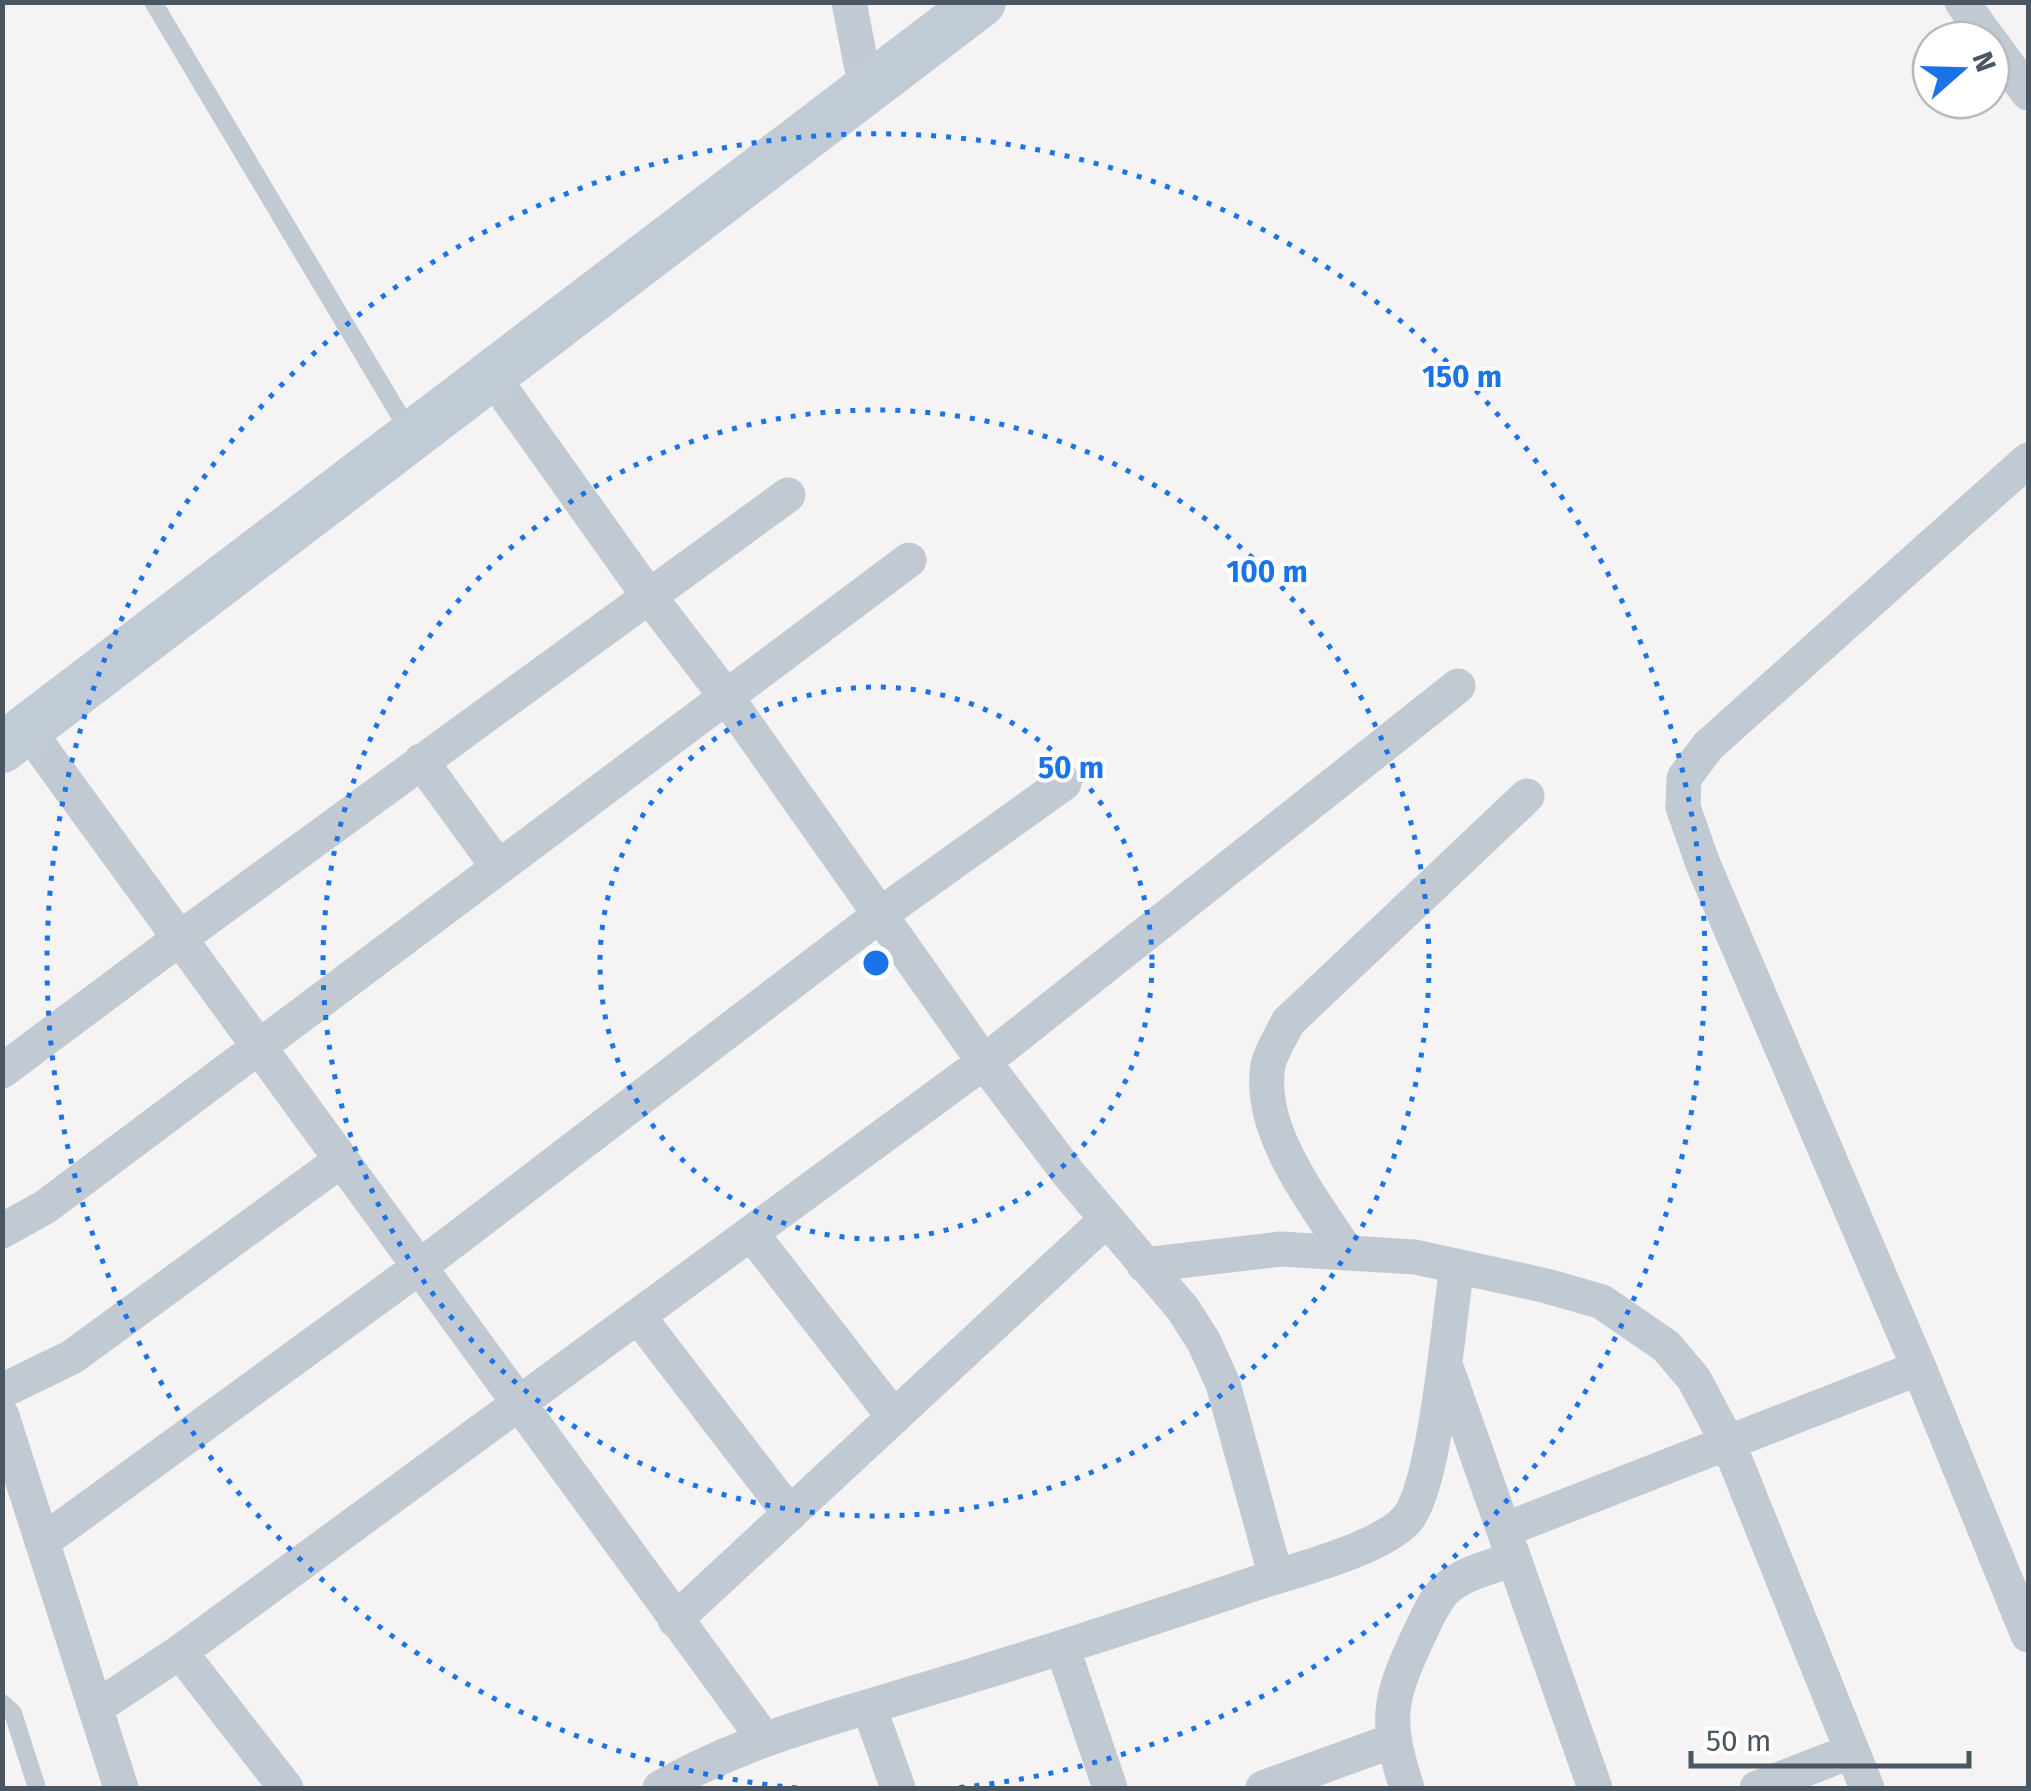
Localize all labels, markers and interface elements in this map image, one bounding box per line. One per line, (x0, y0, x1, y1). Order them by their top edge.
north arrow (1911, 20, 2011, 120)
text: N (1965, 47, 2003, 76)
text: 150 m (1422, 359, 1502, 395)
text: 100 m (1226, 554, 1308, 590)
text: 50 m (1038, 750, 1104, 786)
centre of rings (858, 945, 894, 981)
scale bar (1691, 1706, 1968, 1768)
text: 50 m (1706, 1723, 1771, 1759)

